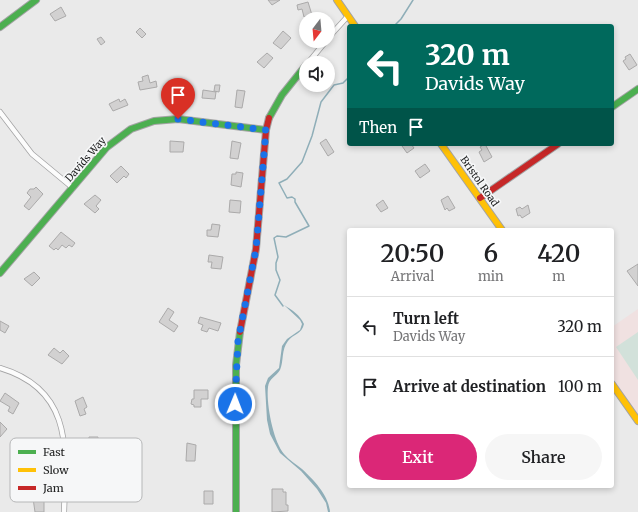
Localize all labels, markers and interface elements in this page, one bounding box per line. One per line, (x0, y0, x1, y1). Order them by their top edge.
north arrow (299, 12, 335, 48)
map controls (299, 12, 335, 92)
text: 320 m (425, 37, 510, 73)
icon: left (359, 40, 411, 92)
button: sound (299, 56, 335, 92)
text: Davids Way (425, 72, 525, 95)
pin (161, 78, 195, 119)
icon: arrive (167, 84, 189, 106)
icon: arrive (405, 116, 427, 138)
text: Then (359, 118, 397, 137)
street label: Davids Way (62, 134, 109, 185)
street label: Bristol Road (457, 154, 502, 209)
text: 20:50 (381, 238, 444, 269)
text: 6 (483, 238, 498, 269)
text: 420 (537, 238, 580, 269)
text: Arrival (391, 268, 434, 285)
text: min (478, 268, 504, 285)
text: m (552, 268, 565, 285)
text: Turn left (393, 309, 459, 328)
icon: left (359, 316, 381, 338)
text: 320 m (557, 317, 602, 336)
text: Davids Way (393, 328, 465, 345)
icon: arrive (359, 376, 381, 398)
text: Arrive at destination (393, 377, 546, 396)
text: 100 m (558, 377, 602, 396)
position arrow (214, 383, 256, 425)
button: Exit (359, 434, 477, 480)
button: Share (485, 434, 602, 480)
legend (10, 438, 142, 502)
text: Fast (43, 445, 66, 459)
text: Slow (43, 463, 69, 477)
text: Jam (42, 481, 64, 495)

